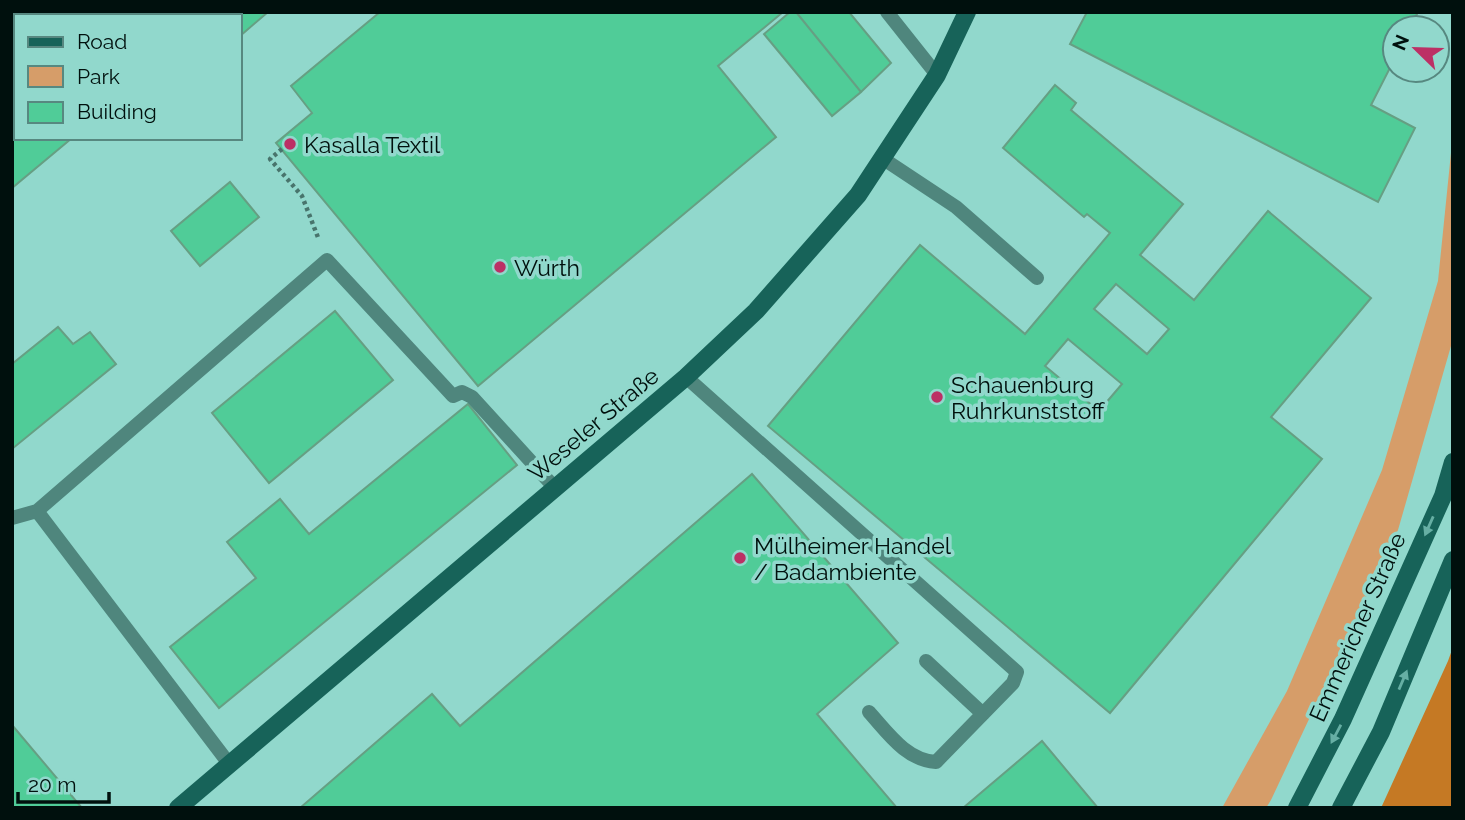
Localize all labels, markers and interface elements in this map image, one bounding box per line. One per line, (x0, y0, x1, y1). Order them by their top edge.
legend (14, 14, 242, 140)
north arrow (1381, 14, 1451, 84)
text: Road (77, 29, 127, 54)
text: N (1387, 31, 1413, 53)
text: Park (77, 64, 120, 89)
text: Building (77, 99, 157, 124)
place label: Kasalla Textil (304, 131, 441, 158)
marker: Kasalla Textil (282, 136, 298, 152)
place label: Würth (514, 254, 580, 281)
marker: Würth (492, 259, 508, 275)
street label: Weseler Straße (522, 362, 664, 486)
place label: Schauenburg Ruhrkunststoff (951, 371, 1105, 424)
marker: Schauenburg Ruhrkunststoff (929, 389, 945, 405)
one-way arrow (1423, 516, 1435, 536)
street label: Emmericher Straße (1303, 528, 1411, 726)
place label: Mülheimer Handel / Badambiente (754, 532, 952, 585)
marker: Mülheimer Handel / Badambiente (732, 550, 748, 566)
one-way arrow (1397, 669, 1408, 690)
one-way arrow (1330, 724, 1342, 743)
scale bar (18, 760, 108, 804)
text: 20 m (28, 772, 76, 797)

